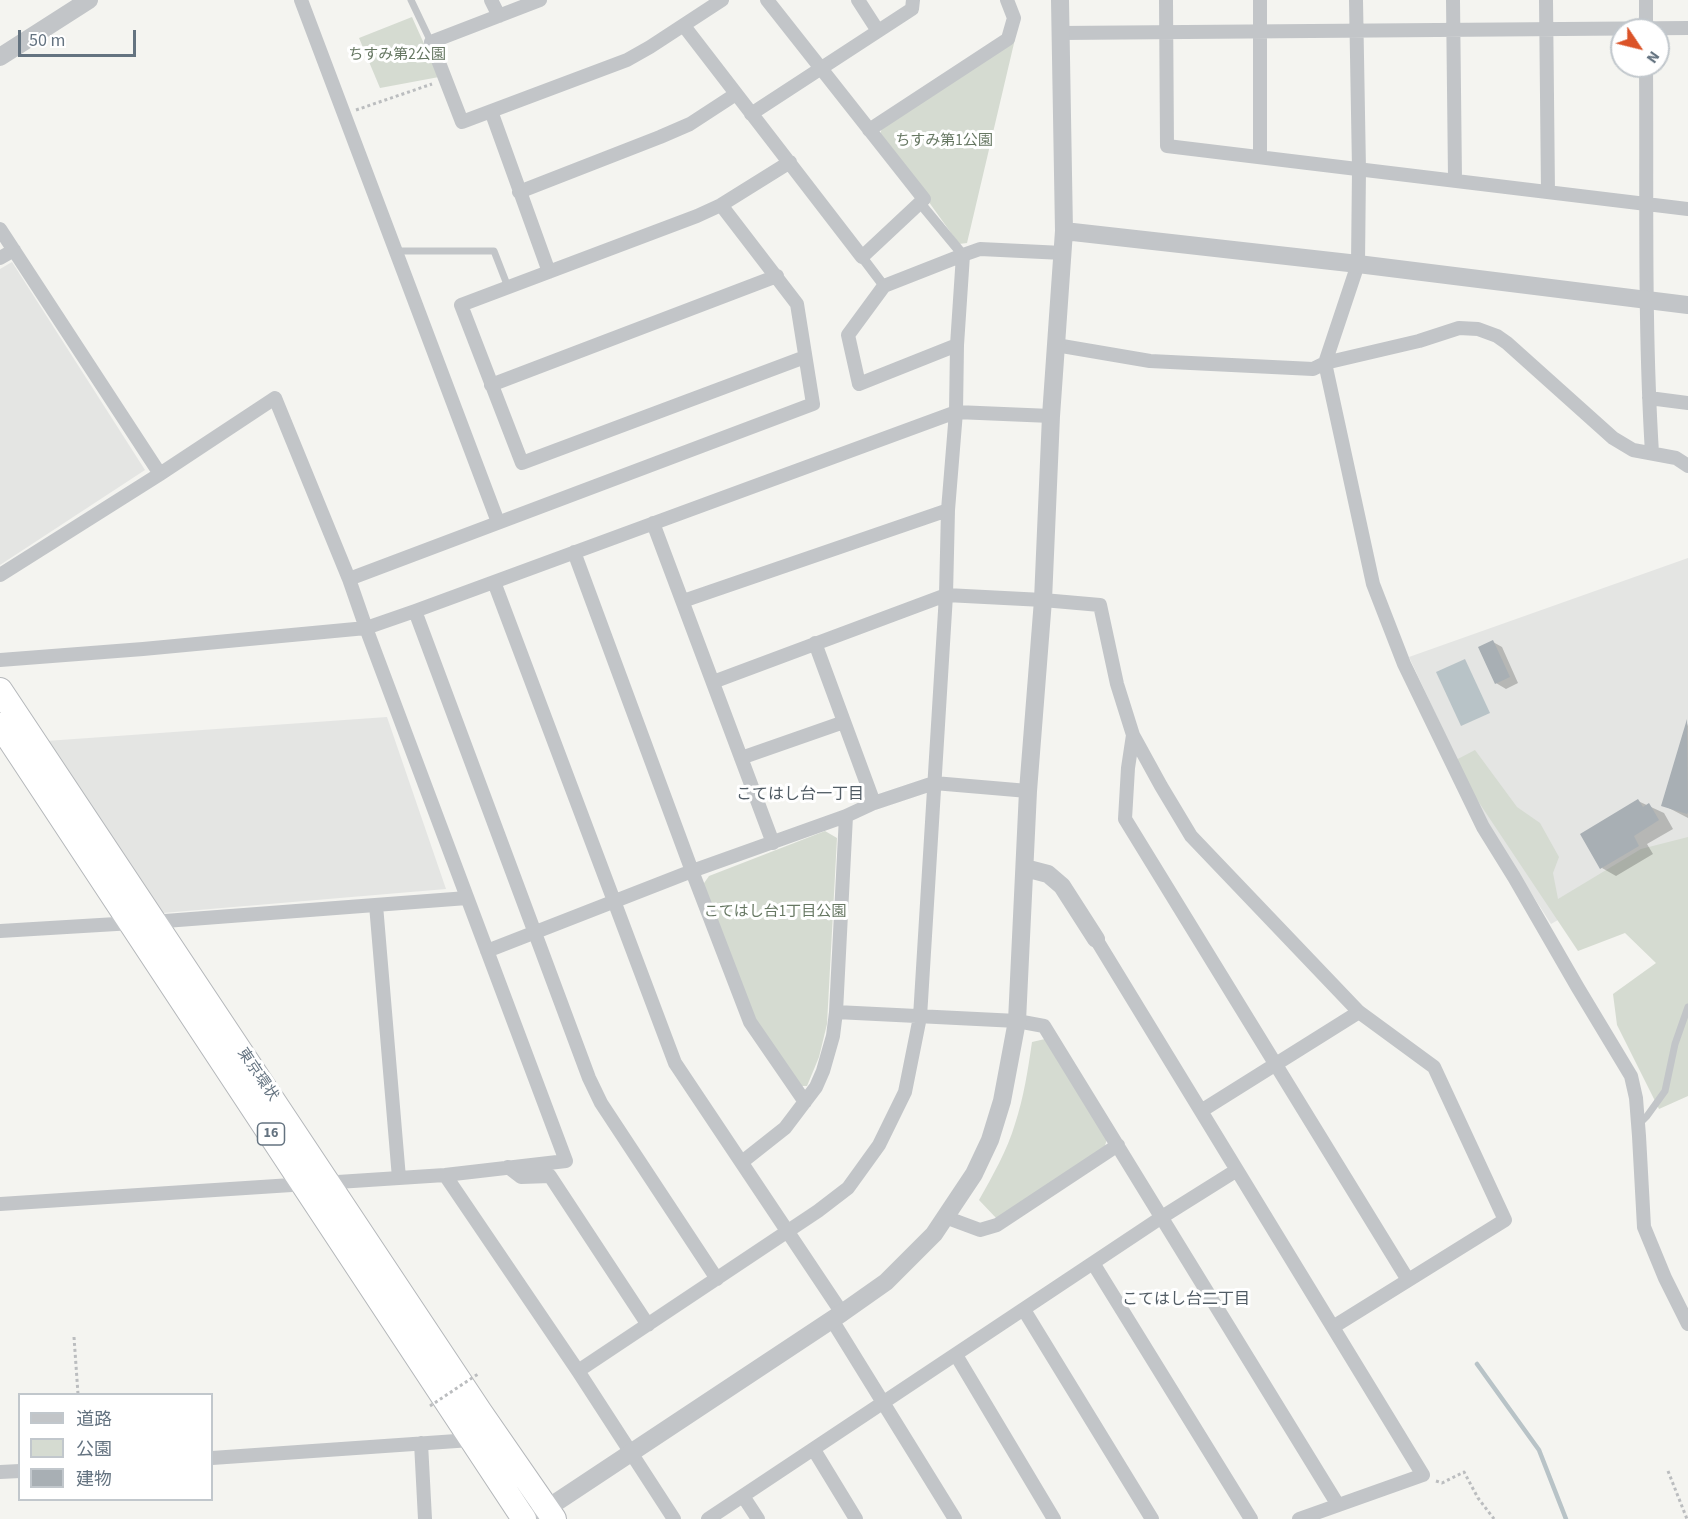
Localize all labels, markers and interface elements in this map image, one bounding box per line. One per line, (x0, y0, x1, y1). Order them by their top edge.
scale bar (21, 18, 140, 56)
north arrow (1610, 18, 1670, 78)
text: 50 m (29, 28, 65, 53)
park label: ちすみ第2公園 (348, 47, 446, 65)
text: N (1641, 47, 1665, 68)
park label: ちすみ第1公園 (895, 133, 993, 151)
district label: こてはし台一丁目 (736, 785, 864, 805)
park label: こてはし台1丁目公園 (704, 904, 846, 922)
street label: 東京環状 (233, 1045, 281, 1105)
road number: 16 (258, 1123, 284, 1145)
district label: こてはし台二丁目 (1122, 1290, 1250, 1310)
legend (18, 1393, 213, 1501)
text: 道路 (76, 1407, 112, 1432)
text: 公園 (76, 1437, 112, 1462)
text: 建物 (76, 1467, 112, 1492)

